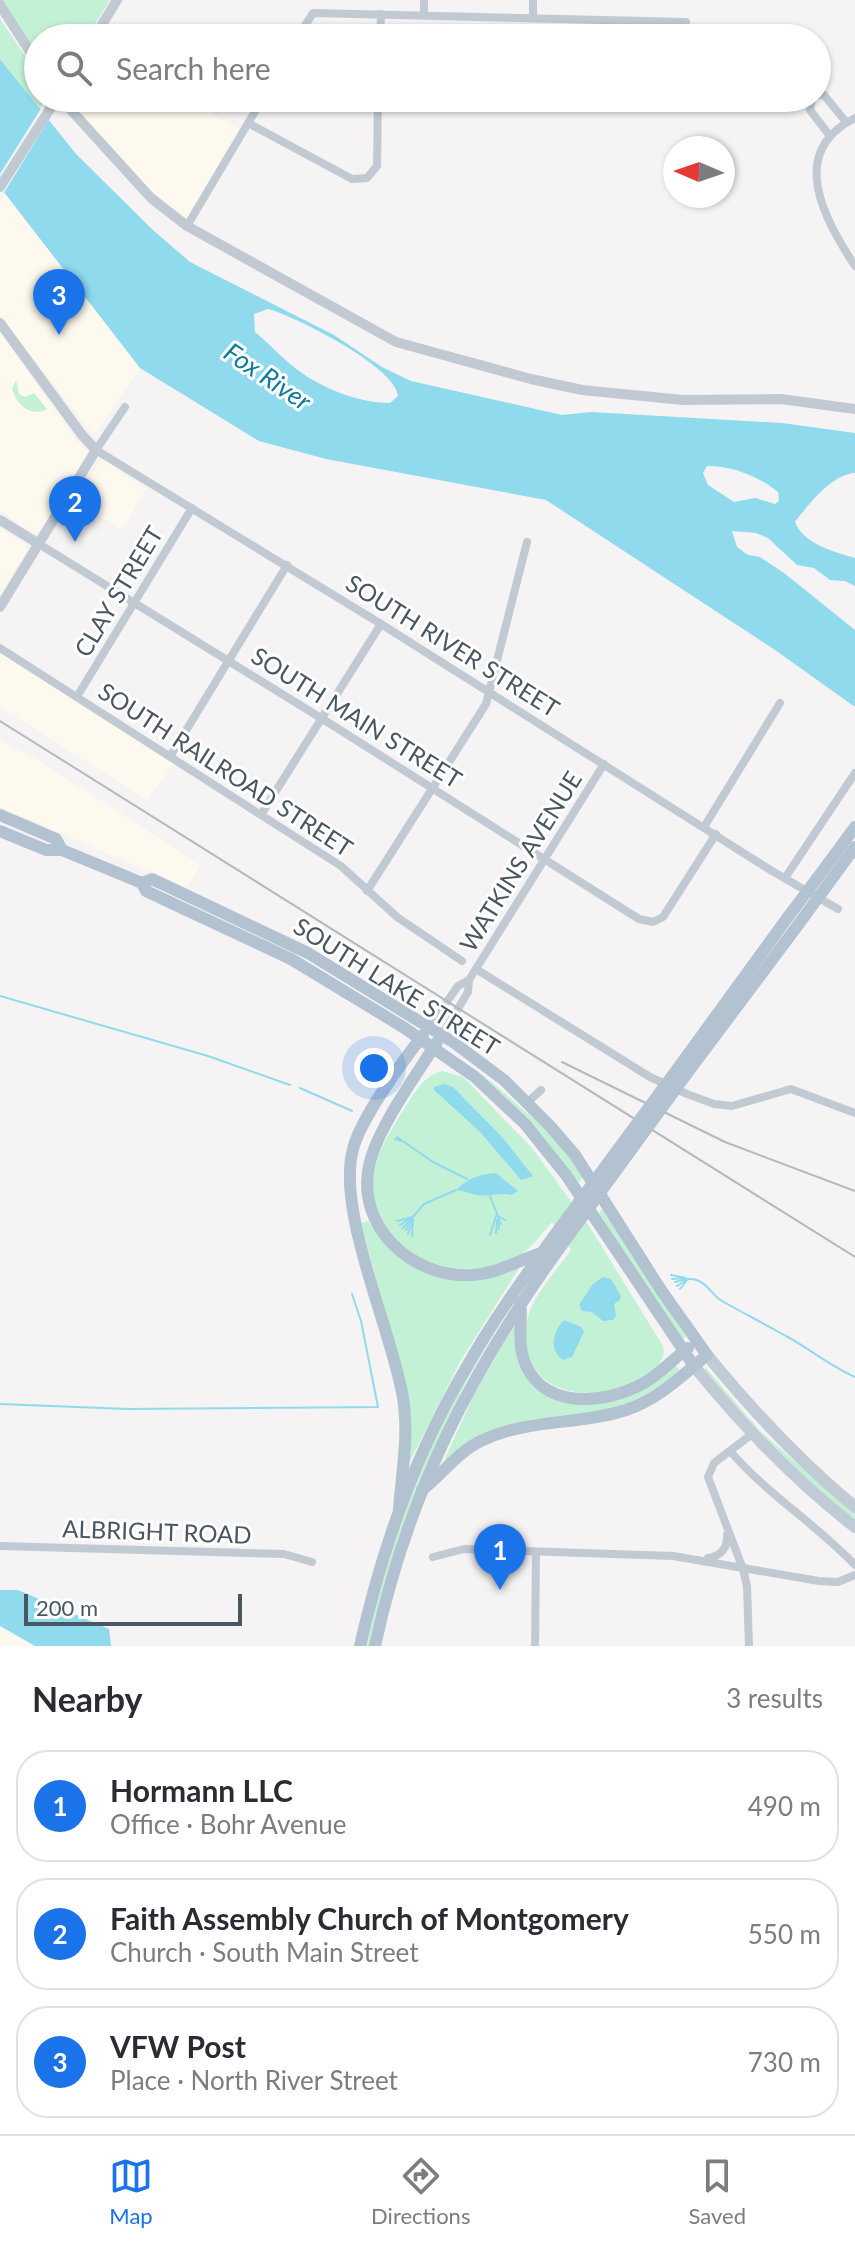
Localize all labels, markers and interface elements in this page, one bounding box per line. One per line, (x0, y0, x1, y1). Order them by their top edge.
search box (24, 24, 831, 112)
icon: search (52, 46, 96, 90)
text: Search here (116, 50, 271, 86)
north arrow (663, 136, 735, 208)
pin: 3 (33, 269, 85, 335)
water label: Fox River (218, 335, 319, 417)
pin: 2 (49, 476, 101, 542)
street label: CLAY STREET (68, 520, 168, 662)
street label: SOUTH RIVER STREET (341, 568, 565, 722)
street label: SOUTH MAIN STREET (247, 640, 467, 794)
street label: SOUTH RAILROAD STREET (93, 676, 359, 862)
street label: WATKINS AVENUE (453, 766, 587, 956)
street label: SOUTH LAKE STREET (289, 911, 505, 1061)
your location (354, 1048, 394, 1088)
street label: ALBRIGHT ROAD (62, 1513, 252, 1549)
pin: 1 (474, 1524, 526, 1590)
scale bar (24, 1590, 242, 1626)
text: 200 m (36, 1594, 98, 1621)
text: Nearby (32, 1678, 143, 1719)
text: 3 results (726, 1682, 823, 1714)
text: Hormann LLC (110, 1772, 293, 1808)
text: 1 (52, 1790, 68, 1822)
text: 490 m (748, 1790, 821, 1822)
text: Office · Bohr Avenue (110, 1808, 346, 1840)
text: Faith Assembly Church of Montgomery (110, 1900, 629, 1936)
text: 2 (52, 1918, 68, 1950)
text: 550 m (748, 1918, 821, 1950)
text: Church · South Main Street (110, 1936, 419, 1968)
text: VFW Post (110, 2028, 246, 2064)
text: 3 (52, 2046, 68, 2078)
text: 730 m (748, 2046, 821, 2078)
text: Place · North River Street (110, 2064, 398, 2096)
tab: Map (109, 2154, 153, 2229)
tab: Directions (371, 2154, 470, 2229)
tab: Saved (688, 2154, 746, 2229)

